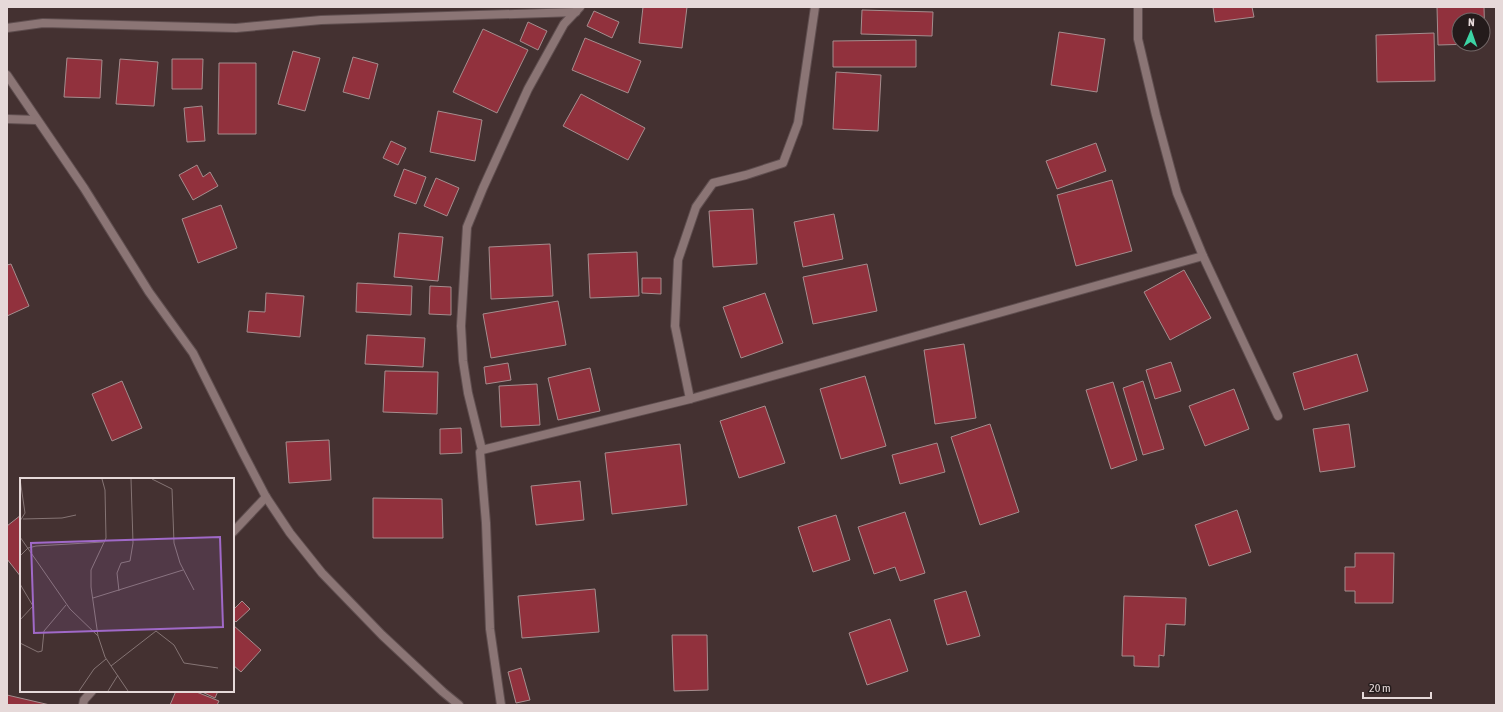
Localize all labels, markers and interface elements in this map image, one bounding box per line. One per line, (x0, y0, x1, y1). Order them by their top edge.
north arrow (1451, 12, 1491, 52)
text: N (1468, 16, 1475, 28)
inset map (20, 478, 234, 692)
scale bar (1363, 674, 1431, 700)
text: 20 m (1369, 681, 1391, 695)

